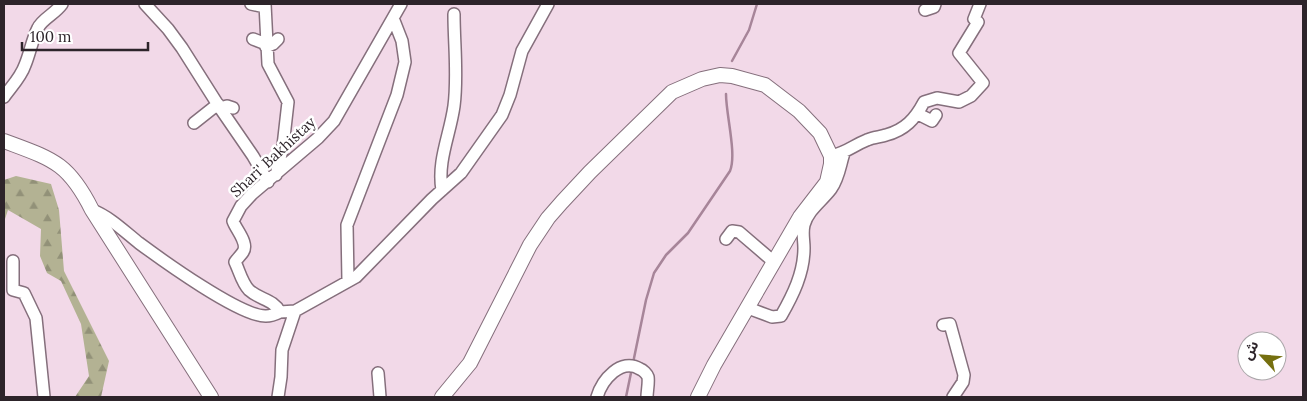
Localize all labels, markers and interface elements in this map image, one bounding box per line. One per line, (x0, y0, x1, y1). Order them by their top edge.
scale bar (22, 20, 149, 52)
text: 100 m (30, 27, 71, 46)
street label: Shari' Bakhistay (226, 112, 319, 201)
north arrow (1237, 331, 1287, 381)
text: ش (1238, 338, 1263, 363)

